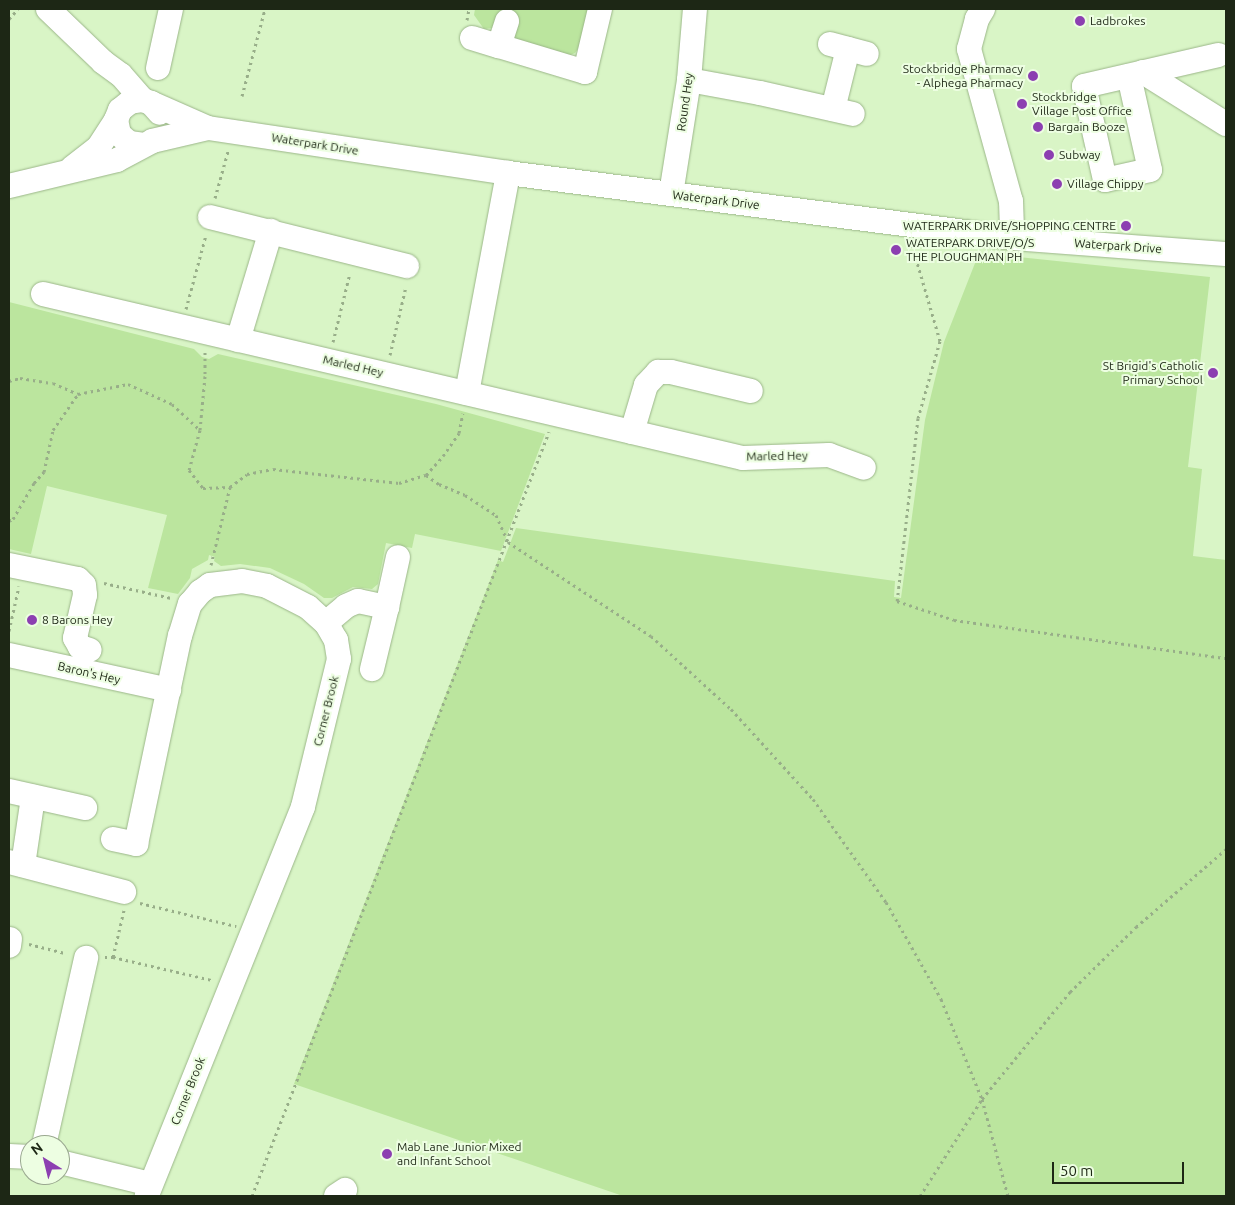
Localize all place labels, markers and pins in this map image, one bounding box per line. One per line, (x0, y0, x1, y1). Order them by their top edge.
place label: Ladbrokes (1090, 14, 1146, 28)
marker: Ladbrokes (1074, 15, 1086, 27)
place label: Stockbridge Pharmacy - Alphega Pharmacy (903, 62, 1023, 90)
marker: Stockbridge Pharmacy - Alphega Pharmacy (1027, 70, 1039, 82)
place label: Stockbridge Village Post Office (1032, 90, 1132, 118)
marker: Stockbridge Village Post Office (1016, 98, 1028, 110)
place label: Bargain Booze (1048, 120, 1125, 134)
marker: Bargain Booze (1032, 121, 1044, 133)
place label: Subway (1059, 148, 1100, 162)
marker: Subway (1043, 149, 1055, 161)
place label: Village Chippy (1067, 177, 1144, 191)
marker: Village Chippy (1051, 178, 1063, 190)
place label: WATERPARK DRIVE/SHOPPING CENTRE (903, 219, 1116, 233)
marker: WATERPARK DRIVE/SHOPPING CENTRE (1120, 220, 1132, 232)
place label: WATERPARK DRIVE/O/S THE PLOUGHMAN PH (906, 236, 1034, 264)
marker: WATERPARK DRIVE/O/S THE PLOUGHMAN PH (890, 244, 902, 256)
place label: St Brigid's Catholic Primary School (1103, 359, 1203, 387)
marker: St Brigid's Catholic Primary School (1207, 367, 1219, 379)
place label: 8 Barons Hey (42, 613, 112, 627)
marker: 8 Barons Hey (26, 614, 38, 626)
place label: Mab Lane Junior Mixed and Infant School (397, 1140, 522, 1168)
marker: Mab Lane Junior Mixed and Infant School (381, 1148, 393, 1160)

